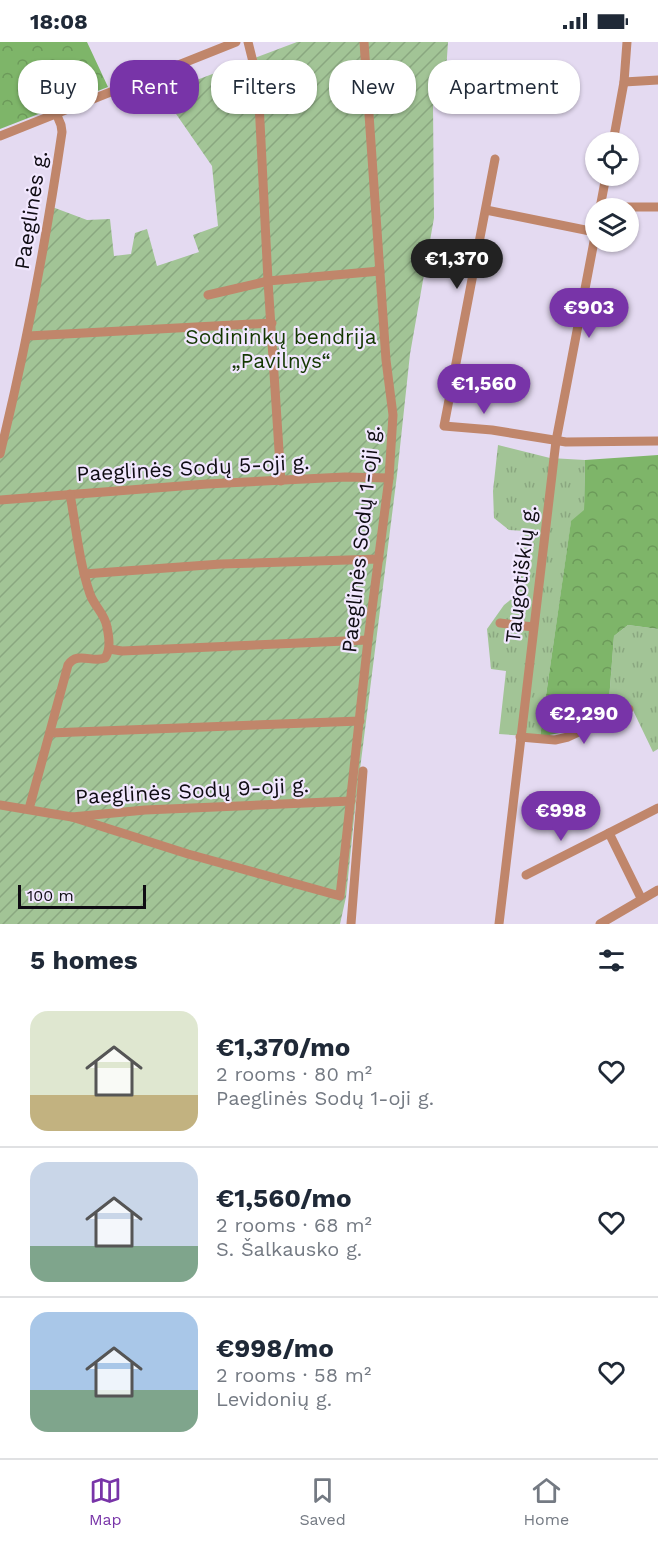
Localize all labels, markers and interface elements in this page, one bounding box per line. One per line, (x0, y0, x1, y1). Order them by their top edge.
text: 18:08 (30, 9, 88, 34)
chip: Buy (18, 60, 98, 114)
chip: Rent (110, 60, 199, 114)
chip: Filters (211, 60, 317, 114)
chip: New (329, 60, 416, 114)
chip: Apartment (428, 60, 580, 114)
map controls (585, 132, 639, 252)
button: locate (585, 132, 639, 186)
street label: Paeglinės g. (9, 149, 52, 271)
button: layers (585, 198, 639, 252)
pin: €1,370 (408, 239, 506, 290)
text: €1,370 (425, 246, 489, 270)
pin: €903 (553, 288, 625, 339)
text: €903 (564, 295, 614, 319)
park label: Sodininkų bendrija „Pavilnys“ (185, 324, 377, 373)
pin: €1,560 (435, 364, 533, 415)
text: €1,560 (451, 371, 517, 395)
street label: Paeglinės Sodų 1-oji g. (336, 424, 385, 654)
street label: Paeglinės Sodų 5-oji g. (76, 449, 310, 486)
street label: Taugotiškių g. (500, 504, 541, 644)
pin: €2,290 (535, 694, 633, 745)
text: €2,290 (550, 701, 618, 725)
street label: Paeglinės Sodų 9-oji g. (74, 772, 309, 809)
pin: €998 (525, 791, 597, 842)
text: €998 (535, 798, 587, 822)
scale bar (18, 882, 146, 910)
text: 100 m (27, 886, 74, 905)
icon: filters (595, 944, 628, 977)
text: 5 homes (30, 945, 138, 975)
text: €1,370/mo (216, 1032, 350, 1062)
icon: home (78, 1035, 150, 1107)
icon: heart (595, 1055, 628, 1088)
text: 2 rooms · 80 m² (216, 1062, 372, 1086)
text: Paeglinės Sodų 1-oji g. (216, 1086, 434, 1110)
text: €1,560/mo (216, 1183, 352, 1213)
icon: home (78, 1186, 150, 1258)
icon: heart (595, 1206, 628, 1239)
text: 2 rooms · 68 m² (216, 1213, 372, 1237)
text: S. Šalkausko g. (216, 1237, 362, 1261)
text: €998/mo (216, 1333, 334, 1363)
icon: home (78, 1336, 150, 1408)
icon: heart (595, 1356, 628, 1389)
text: 2 rooms · 58 m² (216, 1363, 371, 1387)
text: Levidonių g. (216, 1387, 332, 1411)
tab: Map (89, 1474, 122, 1529)
tab: Saved (299, 1474, 346, 1529)
tab: Home (523, 1474, 569, 1529)

